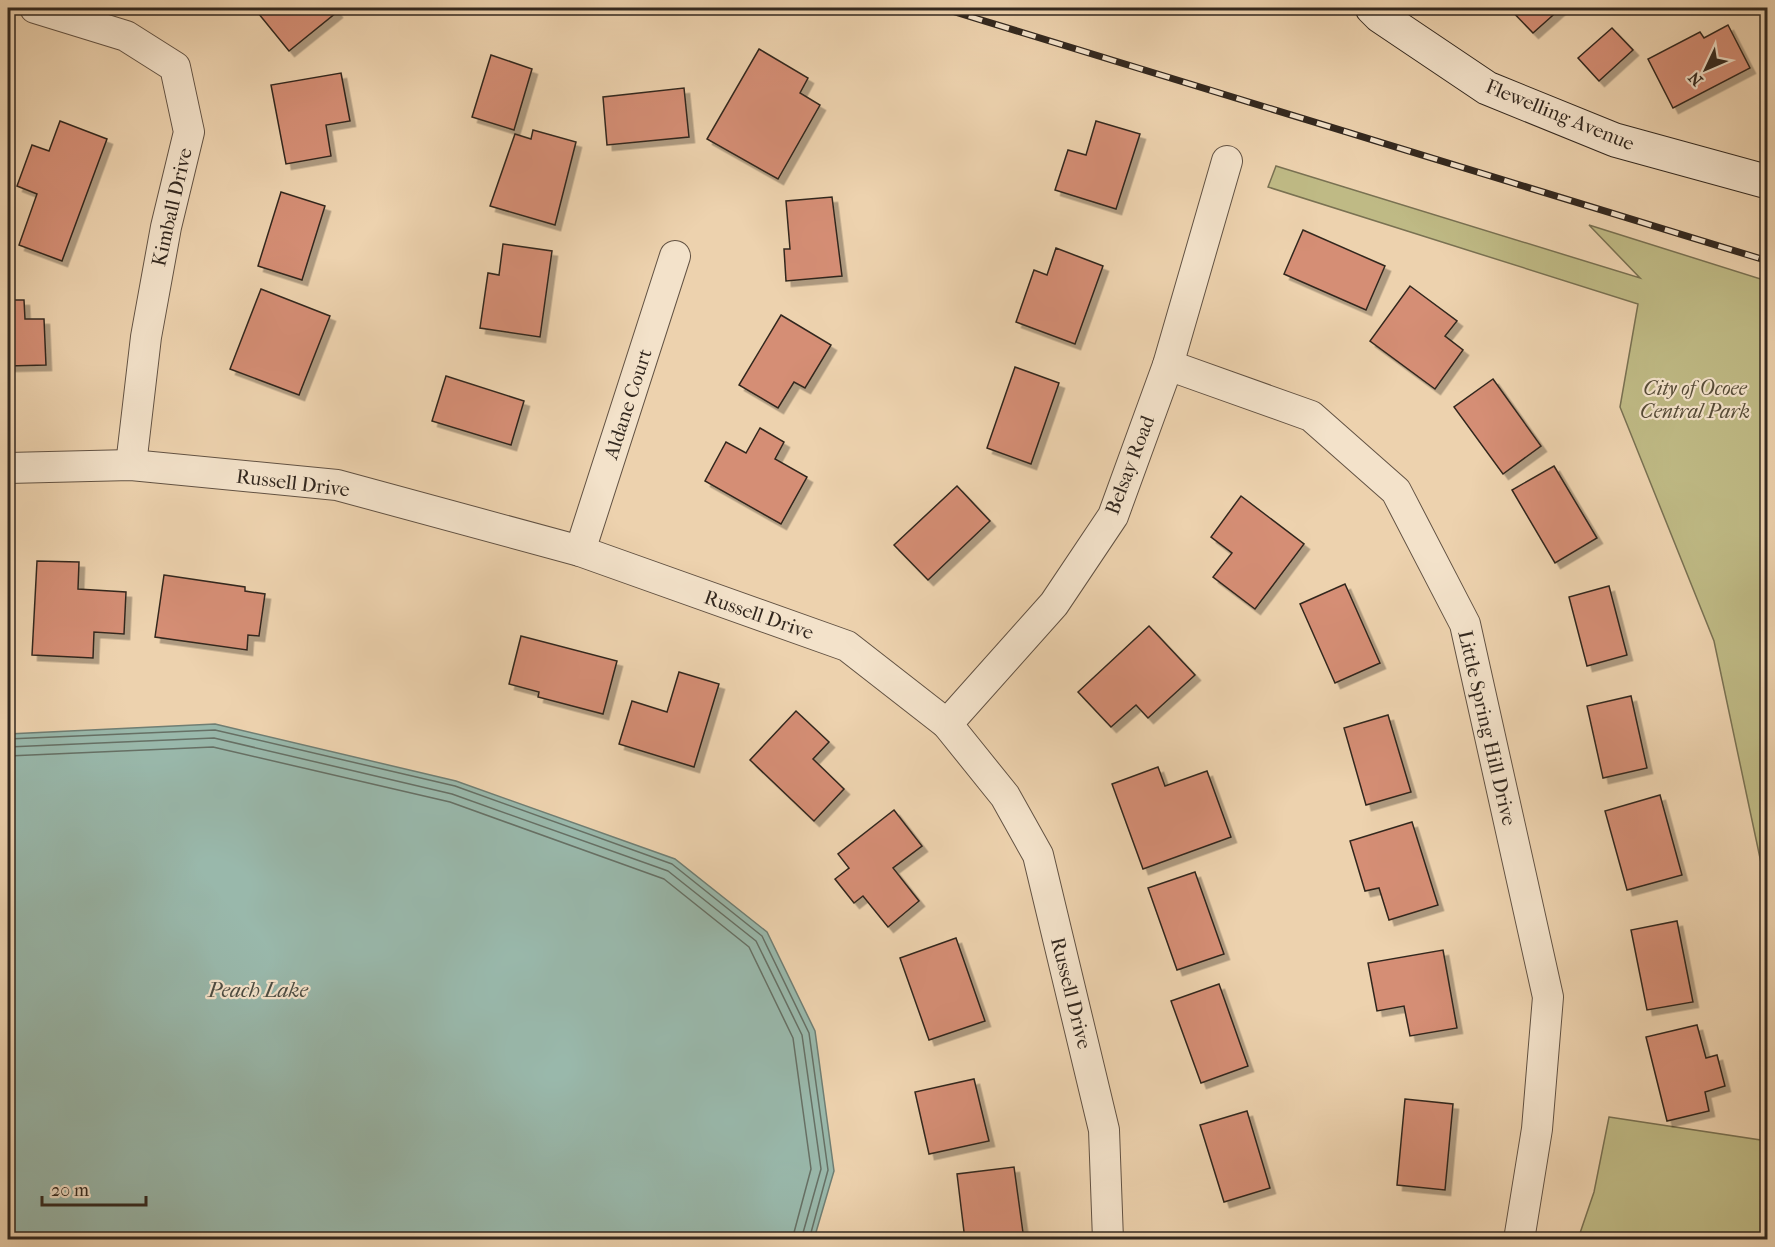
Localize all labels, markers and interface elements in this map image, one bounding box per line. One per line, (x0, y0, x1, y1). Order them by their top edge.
north arrow (1676, 39, 1736, 99)
text: N (1684, 67, 1707, 90)
street label: Flewelling Avenue (1482, 75, 1638, 155)
street label: Kimball Drive (147, 145, 197, 269)
street label: Aldane Court (599, 346, 657, 463)
park label: City of Ocoee Central Park (1640, 377, 1750, 423)
street label: Belsay Road (1101, 411, 1160, 518)
street label: Russell Drive (235, 465, 351, 501)
street label: Russell Drive (701, 586, 817, 645)
street label: Little Spring Hill Drive (1453, 628, 1521, 828)
street label: Russell Drive (1046, 935, 1096, 1051)
water label: Peach Lake (207, 978, 309, 1002)
scale bar (42, 1169, 146, 1207)
text: 20 m (51, 1180, 89, 1201)

